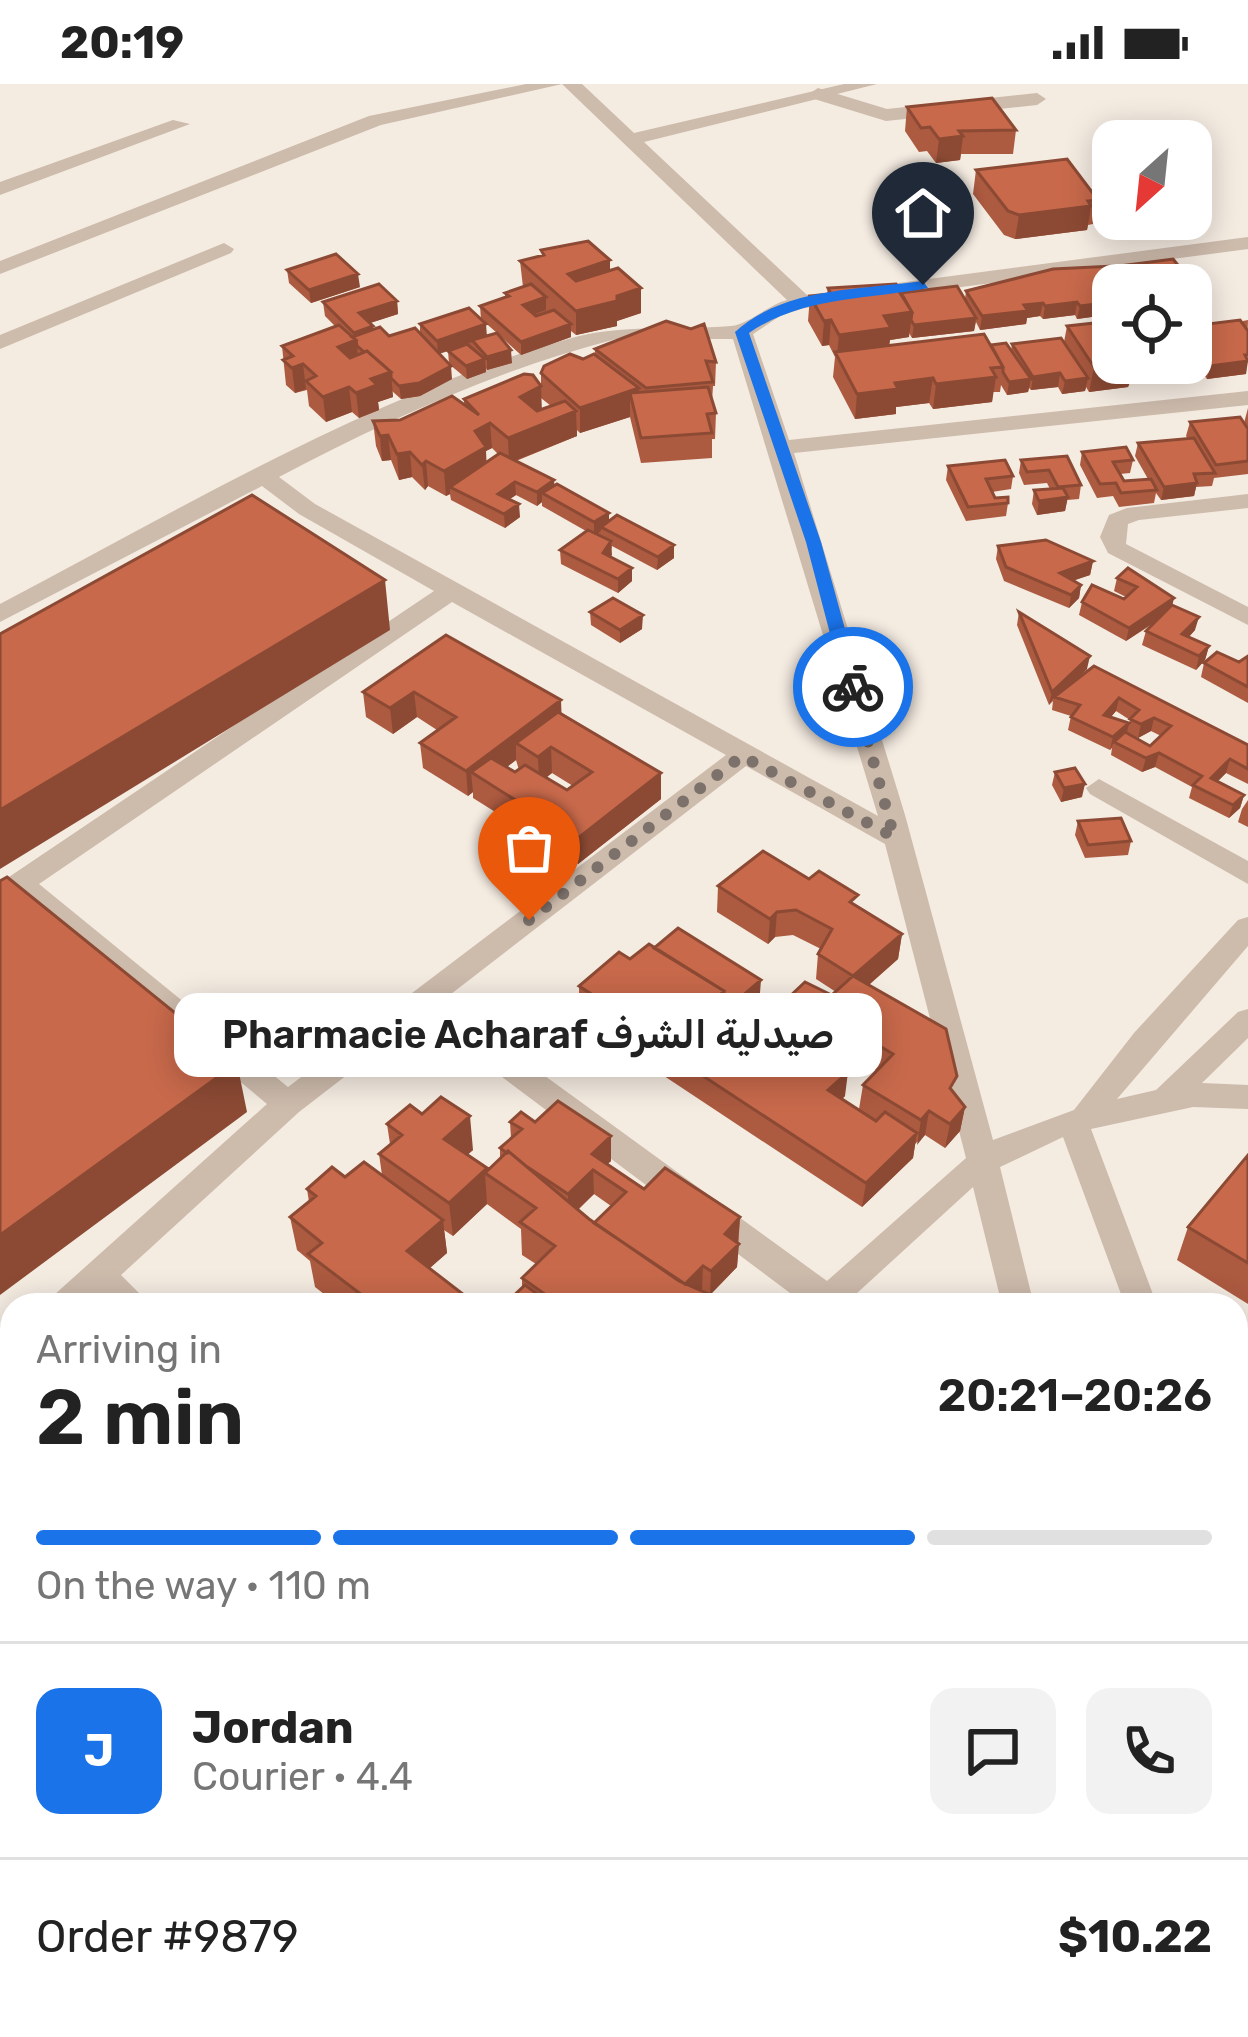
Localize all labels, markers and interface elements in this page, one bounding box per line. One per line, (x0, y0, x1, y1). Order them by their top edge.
text: 20:19 (60, 16, 184, 69)
north arrow (1092, 120, 1212, 240)
map controls (1092, 120, 1212, 384)
pin (872, 162, 974, 285)
icon: home (890, 180, 956, 246)
button: locate (1092, 264, 1212, 384)
courier (793, 627, 913, 747)
icon: bike (820, 654, 886, 720)
pin (478, 797, 580, 920)
icon: bag (496, 815, 562, 881)
callout: Pharmacie Acharaf صيدلية الشرف (175, 992, 883, 1076)
text: Pharmacie Acharaf صيدلية الشرف (222, 1012, 834, 1058)
text: Arriving in (36, 1327, 222, 1373)
text: 20:21–20:26 (938, 1369, 1212, 1422)
text: 2 min (36, 1371, 244, 1464)
text: On the way · 110 m (36, 1563, 371, 1609)
button: chat (930, 1688, 1056, 1814)
button: phone (1086, 1688, 1212, 1814)
text: Jordan (192, 1701, 354, 1754)
text: J (84, 1724, 114, 1777)
text: Courier · 4.4 (192, 1754, 413, 1800)
text: Order #9879 (36, 1910, 299, 1963)
text: $10.22 (1058, 1910, 1212, 1963)

